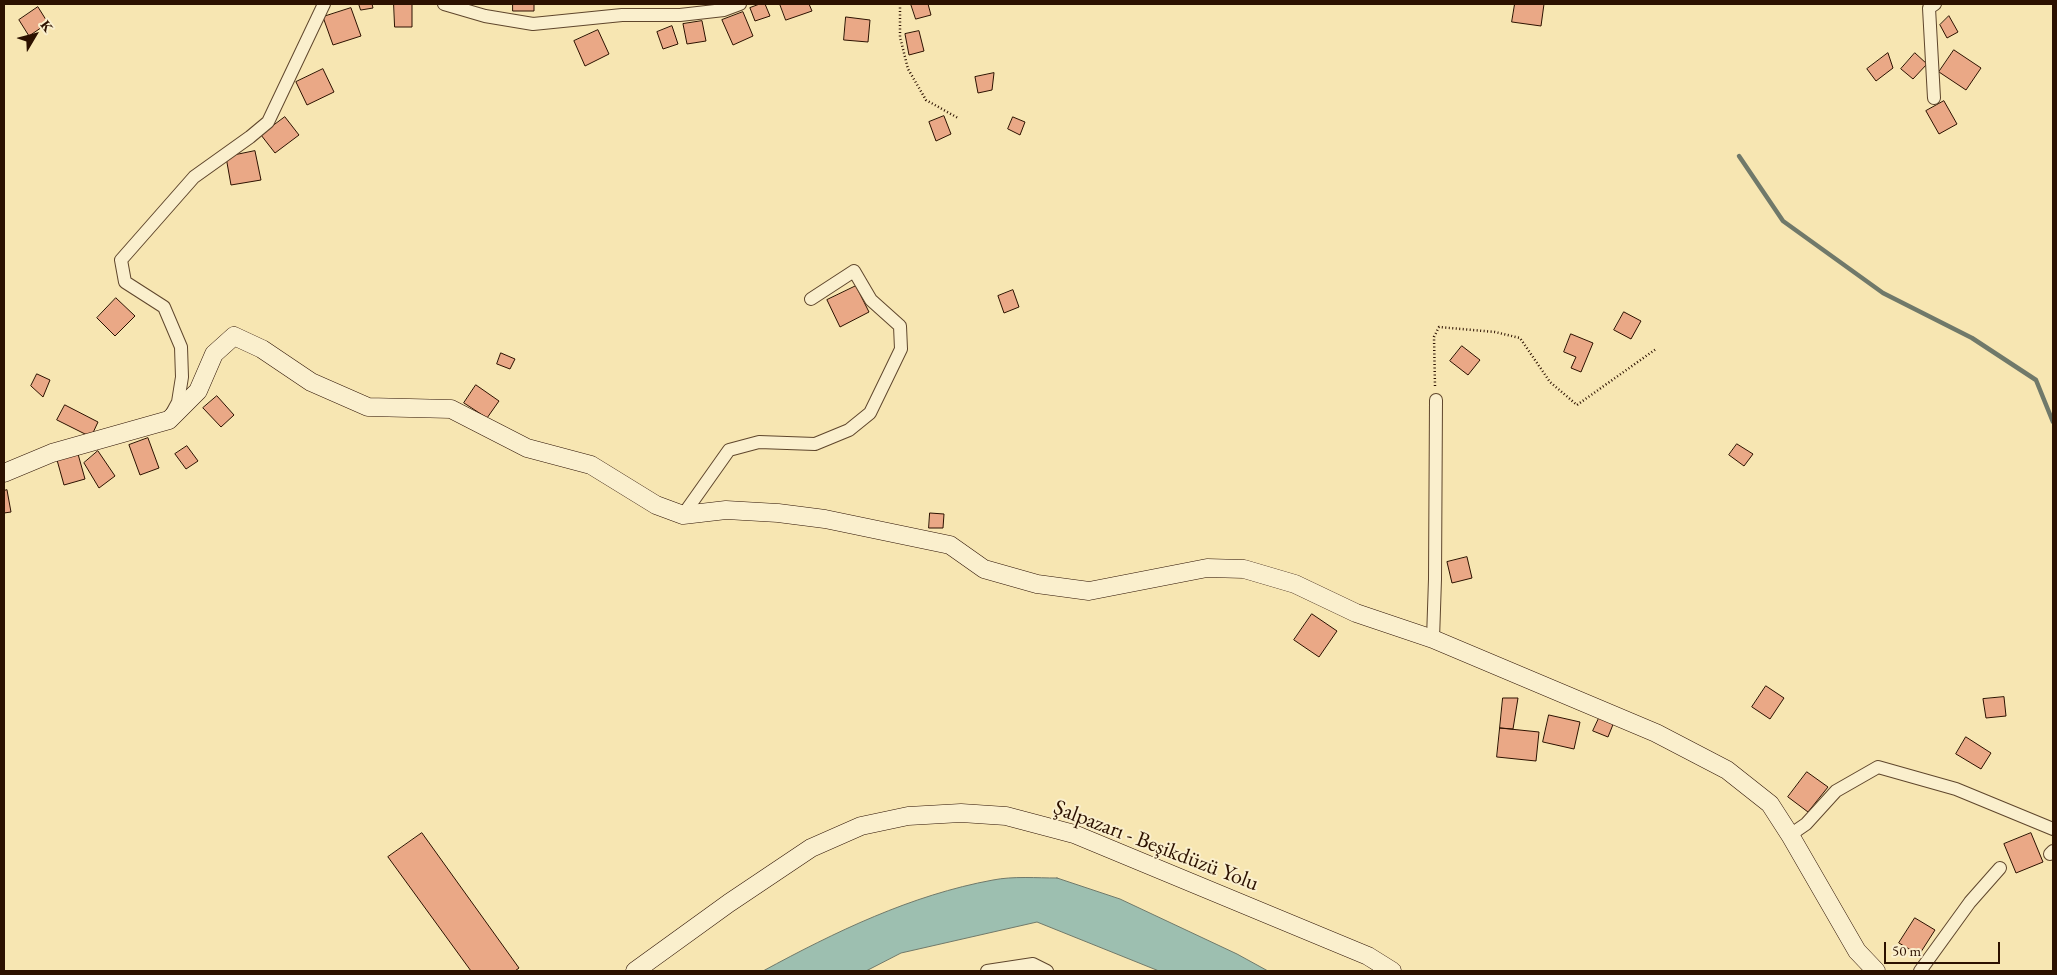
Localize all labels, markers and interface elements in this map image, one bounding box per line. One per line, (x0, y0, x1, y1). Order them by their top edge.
north arrow (10, 10, 60, 60)
text: K (37, 16, 57, 36)
street label: Şalpazarı - Beşikdüzü Yolu (1050, 795, 1262, 897)
scale bar (1887, 932, 2003, 964)
text: 50 m (1892, 941, 1921, 960)

